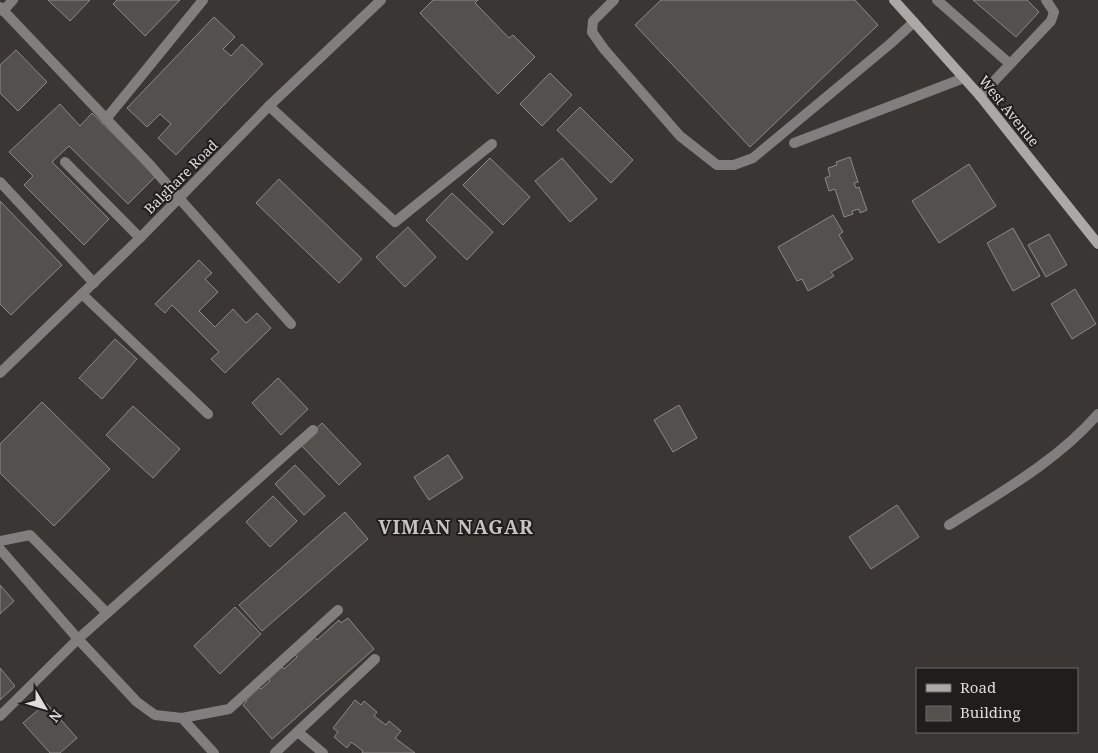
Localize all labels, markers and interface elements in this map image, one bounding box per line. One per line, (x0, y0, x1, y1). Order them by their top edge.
street label: West Avenue (975, 71, 1044, 150)
street label: Balghare Road (140, 135, 222, 218)
district label: VIMAN NAGAR (378, 514, 534, 540)
legend (916, 668, 1078, 733)
text: Road (960, 677, 996, 697)
north arrow (20, 683, 70, 733)
text: Building (960, 702, 1021, 722)
text: N (45, 706, 67, 727)

